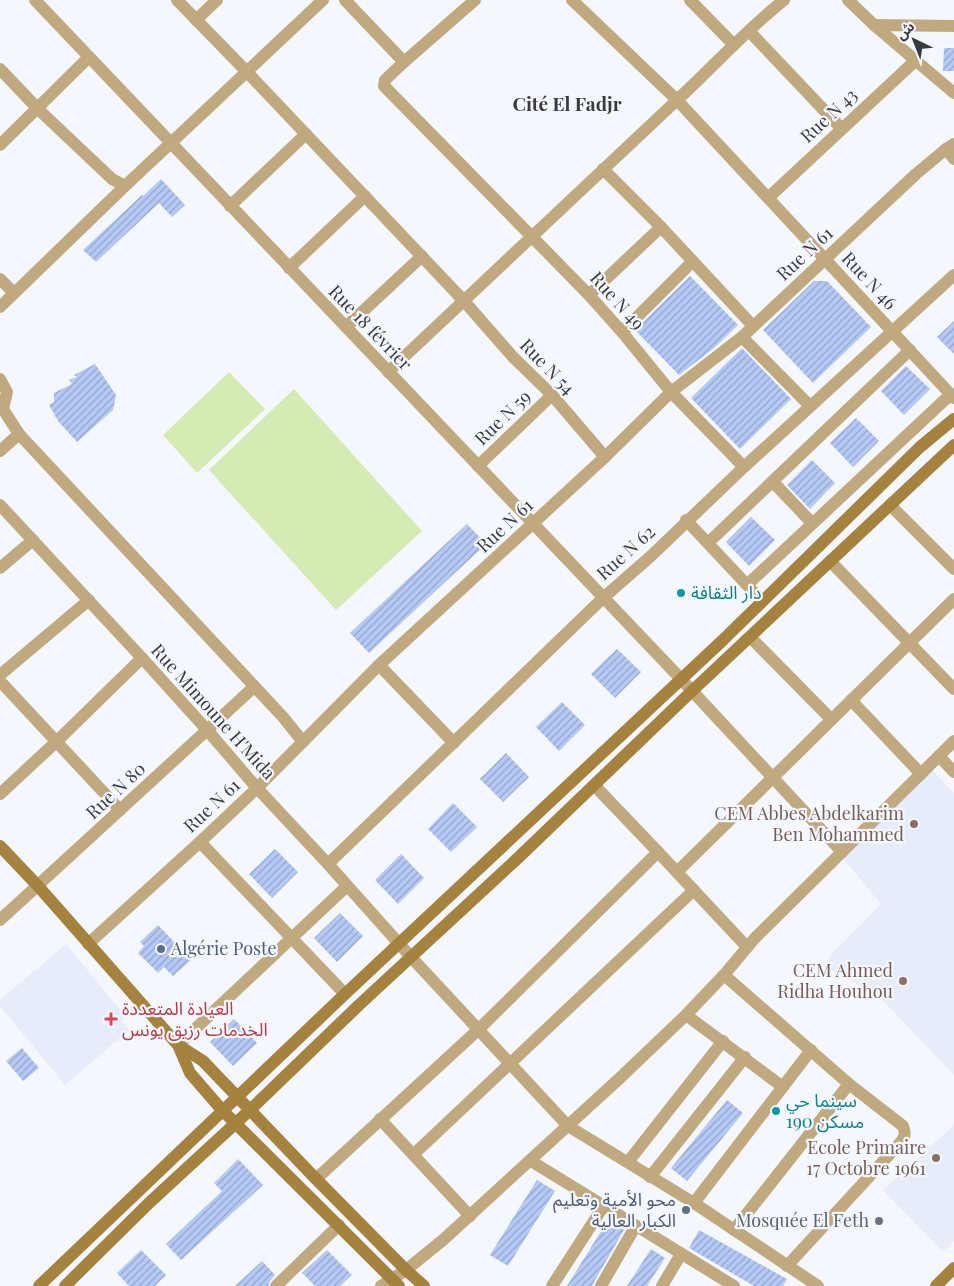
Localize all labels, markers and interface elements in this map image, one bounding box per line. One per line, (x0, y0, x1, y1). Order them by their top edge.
north arrow (889, 15, 939, 65)
text: ش (891, 17, 918, 44)
street label: Rue N 43 (795, 83, 862, 148)
district label: Cité El Fadjr (512, 90, 622, 116)
street label: Rue N 61 (771, 221, 838, 286)
street label: Rue N 46 (837, 246, 903, 314)
street label: Rue N 49 (585, 266, 650, 335)
street label: Rue 18 février (324, 279, 418, 375)
street label: Rue N 54 (515, 333, 580, 400)
street label: Rue N 59 (469, 384, 536, 450)
street label: Rue N 61 (471, 493, 538, 558)
street label: Rue N 62 (591, 520, 660, 585)
place label: دار الثقافة (691, 580, 762, 604)
marker: دار الثقافة (675, 587, 687, 599)
street label: Rue Mimoune H'Mida (146, 638, 281, 784)
street label: Rue N 80 (80, 757, 150, 824)
street label: Rue N 61 (178, 773, 245, 838)
place label: CEM Abbes Abdelkarim Ben Mohammed (714, 801, 905, 846)
marker: CEM Abbes Abdelkarim Ben Mohammed (908, 818, 920, 830)
place label: Algérie Poste (170, 936, 277, 960)
marker: Algérie Poste (155, 943, 167, 955)
place label: CEM Ahmed Ridha Houhou (777, 958, 894, 1003)
marker: CEM Ahmed Ridha Houhou (897, 975, 909, 987)
place label: العيادة المتعددة الخدمات رزيق يونس (122, 996, 268, 1041)
marker: العيادة المتعددة الخدمات رزيق يونس (104, 1012, 118, 1026)
place label: سينما حي 190 مسكن (786, 1088, 864, 1133)
marker: سينما حي 190 مسكن (770, 1105, 782, 1117)
place label: Ecole Primaire 17 Octobre 1961 (806, 1135, 926, 1180)
marker: Ecole Primaire 17 Octobre 1961 (930, 1152, 942, 1164)
place label: محو الأمية وتعليم الكبار العالية (553, 1187, 676, 1232)
marker: محو الأمية وتعليم الكبار العالية (680, 1204, 692, 1216)
place label: Mosquée El Feth (736, 1208, 869, 1232)
marker: Mosquée El Feth (873, 1215, 885, 1227)

